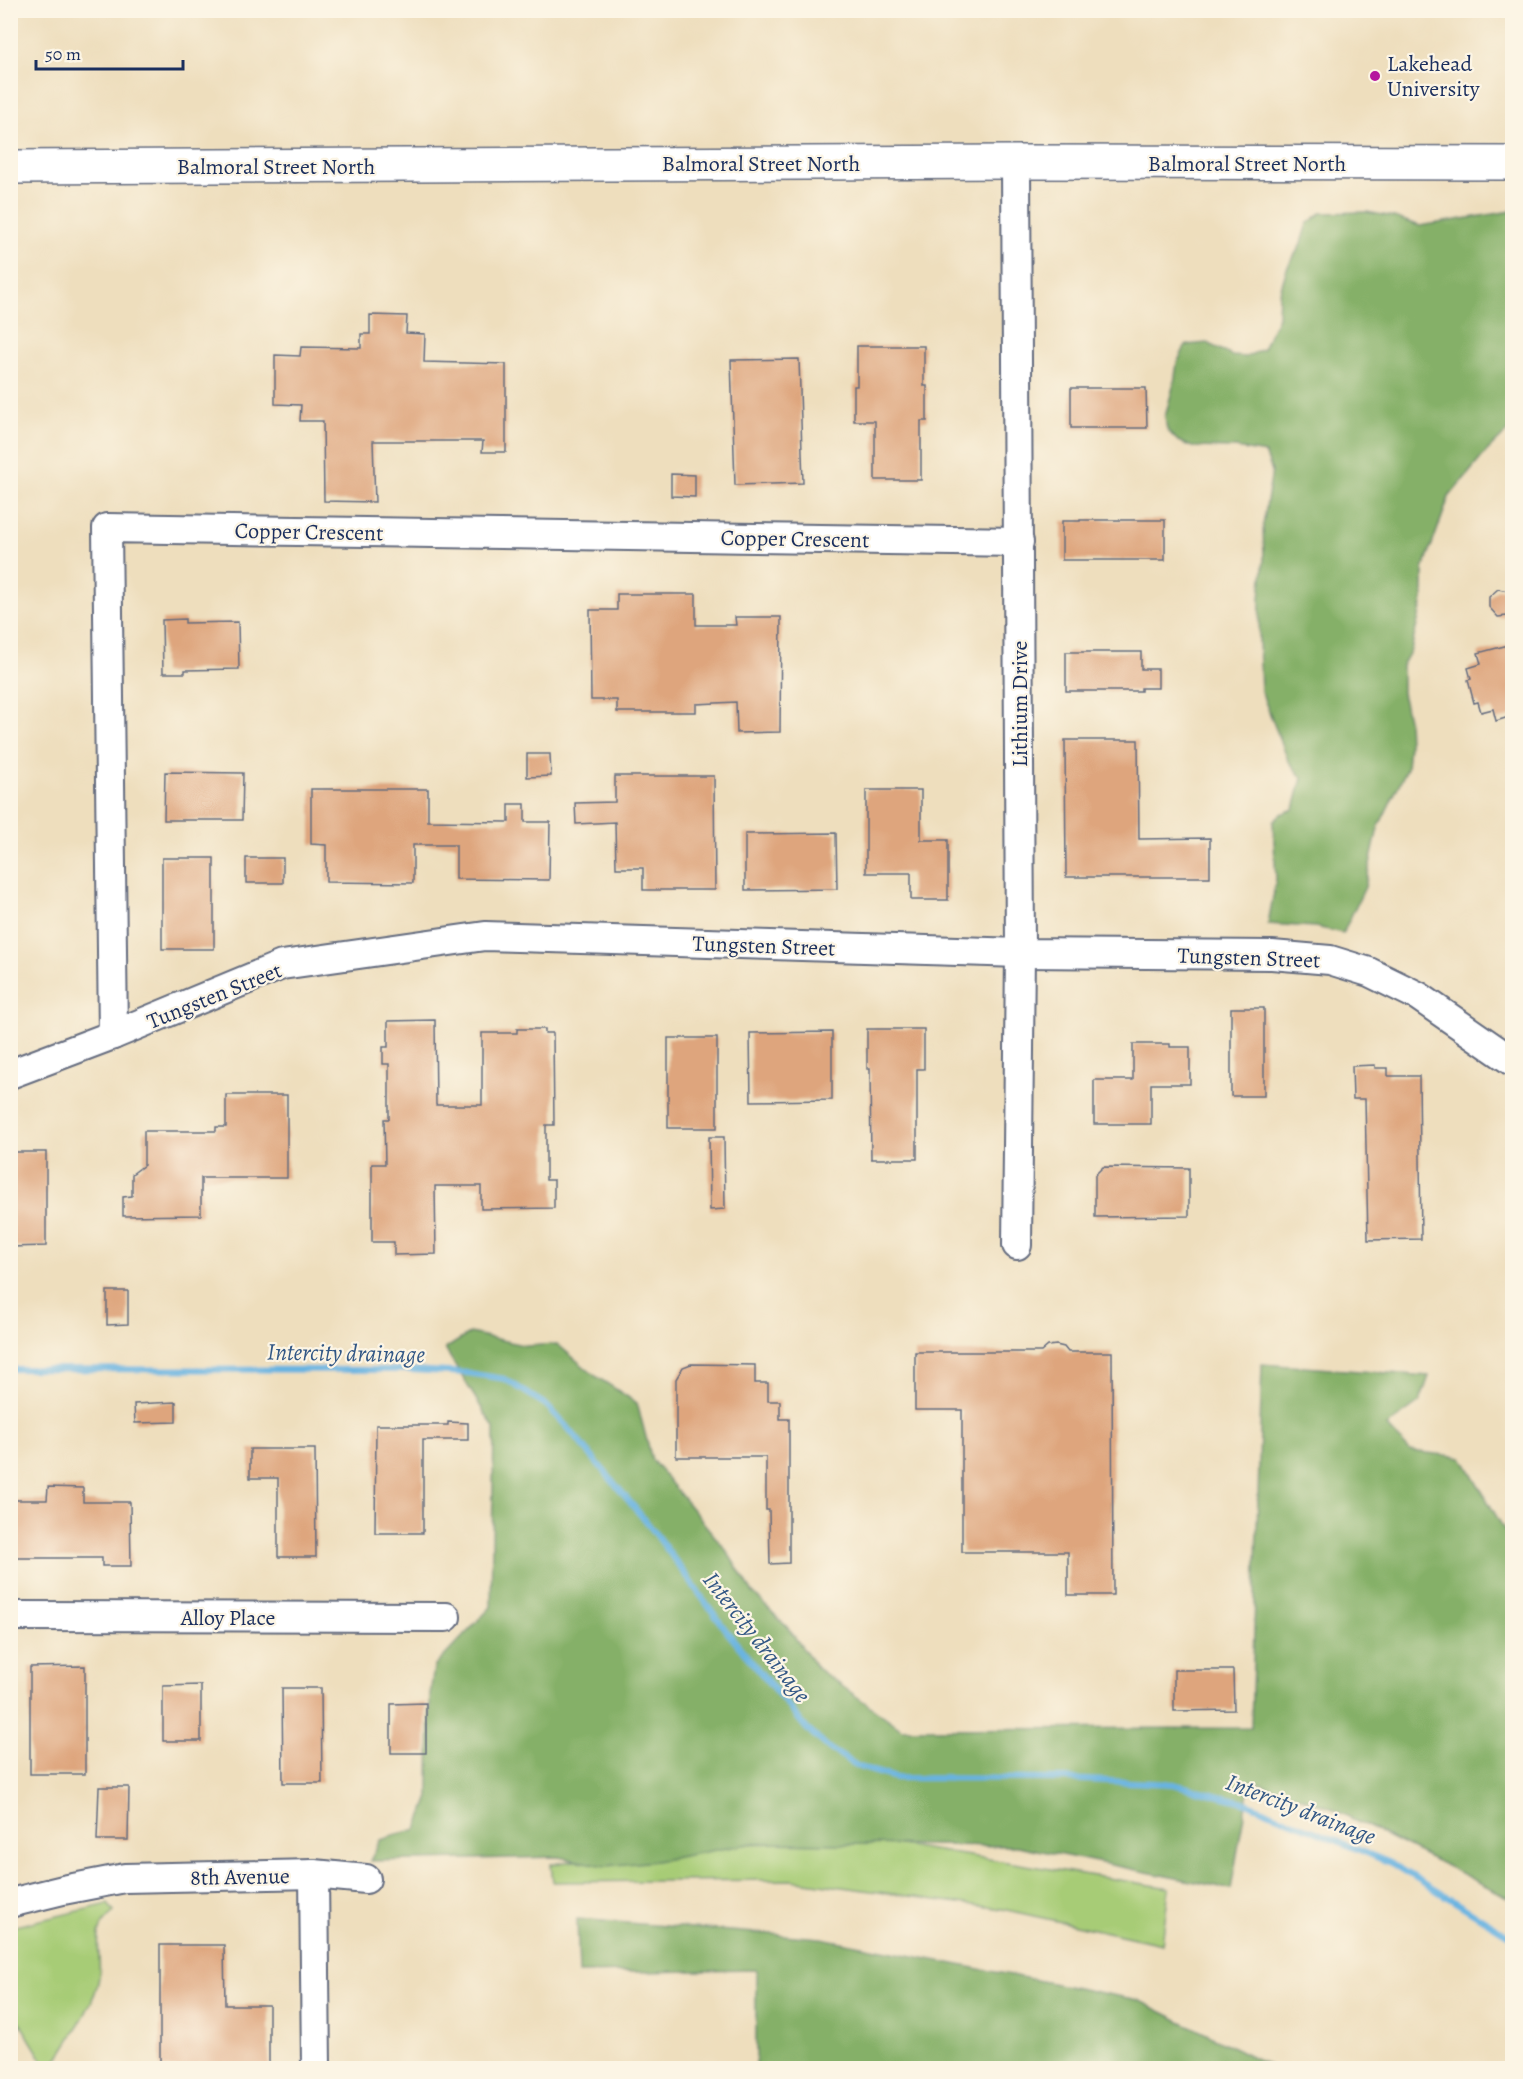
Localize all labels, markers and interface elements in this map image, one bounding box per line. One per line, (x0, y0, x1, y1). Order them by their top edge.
scale bar (36, 33, 183, 71)
text: 50 m (45, 42, 81, 66)
place label: Lakehead University (1387, 49, 1480, 104)
marker: Lakehead University (1368, 69, 1382, 83)
street label: Balmoral Street North (662, 149, 860, 179)
street label: Balmoral Street North (1148, 149, 1346, 179)
street label: Balmoral Street North (177, 152, 375, 182)
street label: Copper Crescent (234, 516, 384, 548)
street label: Copper Crescent (720, 523, 870, 555)
street label: Lithium Drive (1005, 641, 1035, 767)
street label: Tungsten Street (692, 929, 836, 963)
street label: Tungsten Street (1177, 941, 1321, 975)
street label: Tungsten Street (143, 955, 286, 1037)
water label: Intercity drainage (267, 1336, 426, 1370)
water label: Intercity drainage (696, 1565, 818, 1709)
street label: Alloy Place (180, 1603, 275, 1633)
water label: Intercity drainage (1221, 1766, 1381, 1852)
street label: 8th Avenue (190, 1861, 290, 1893)

